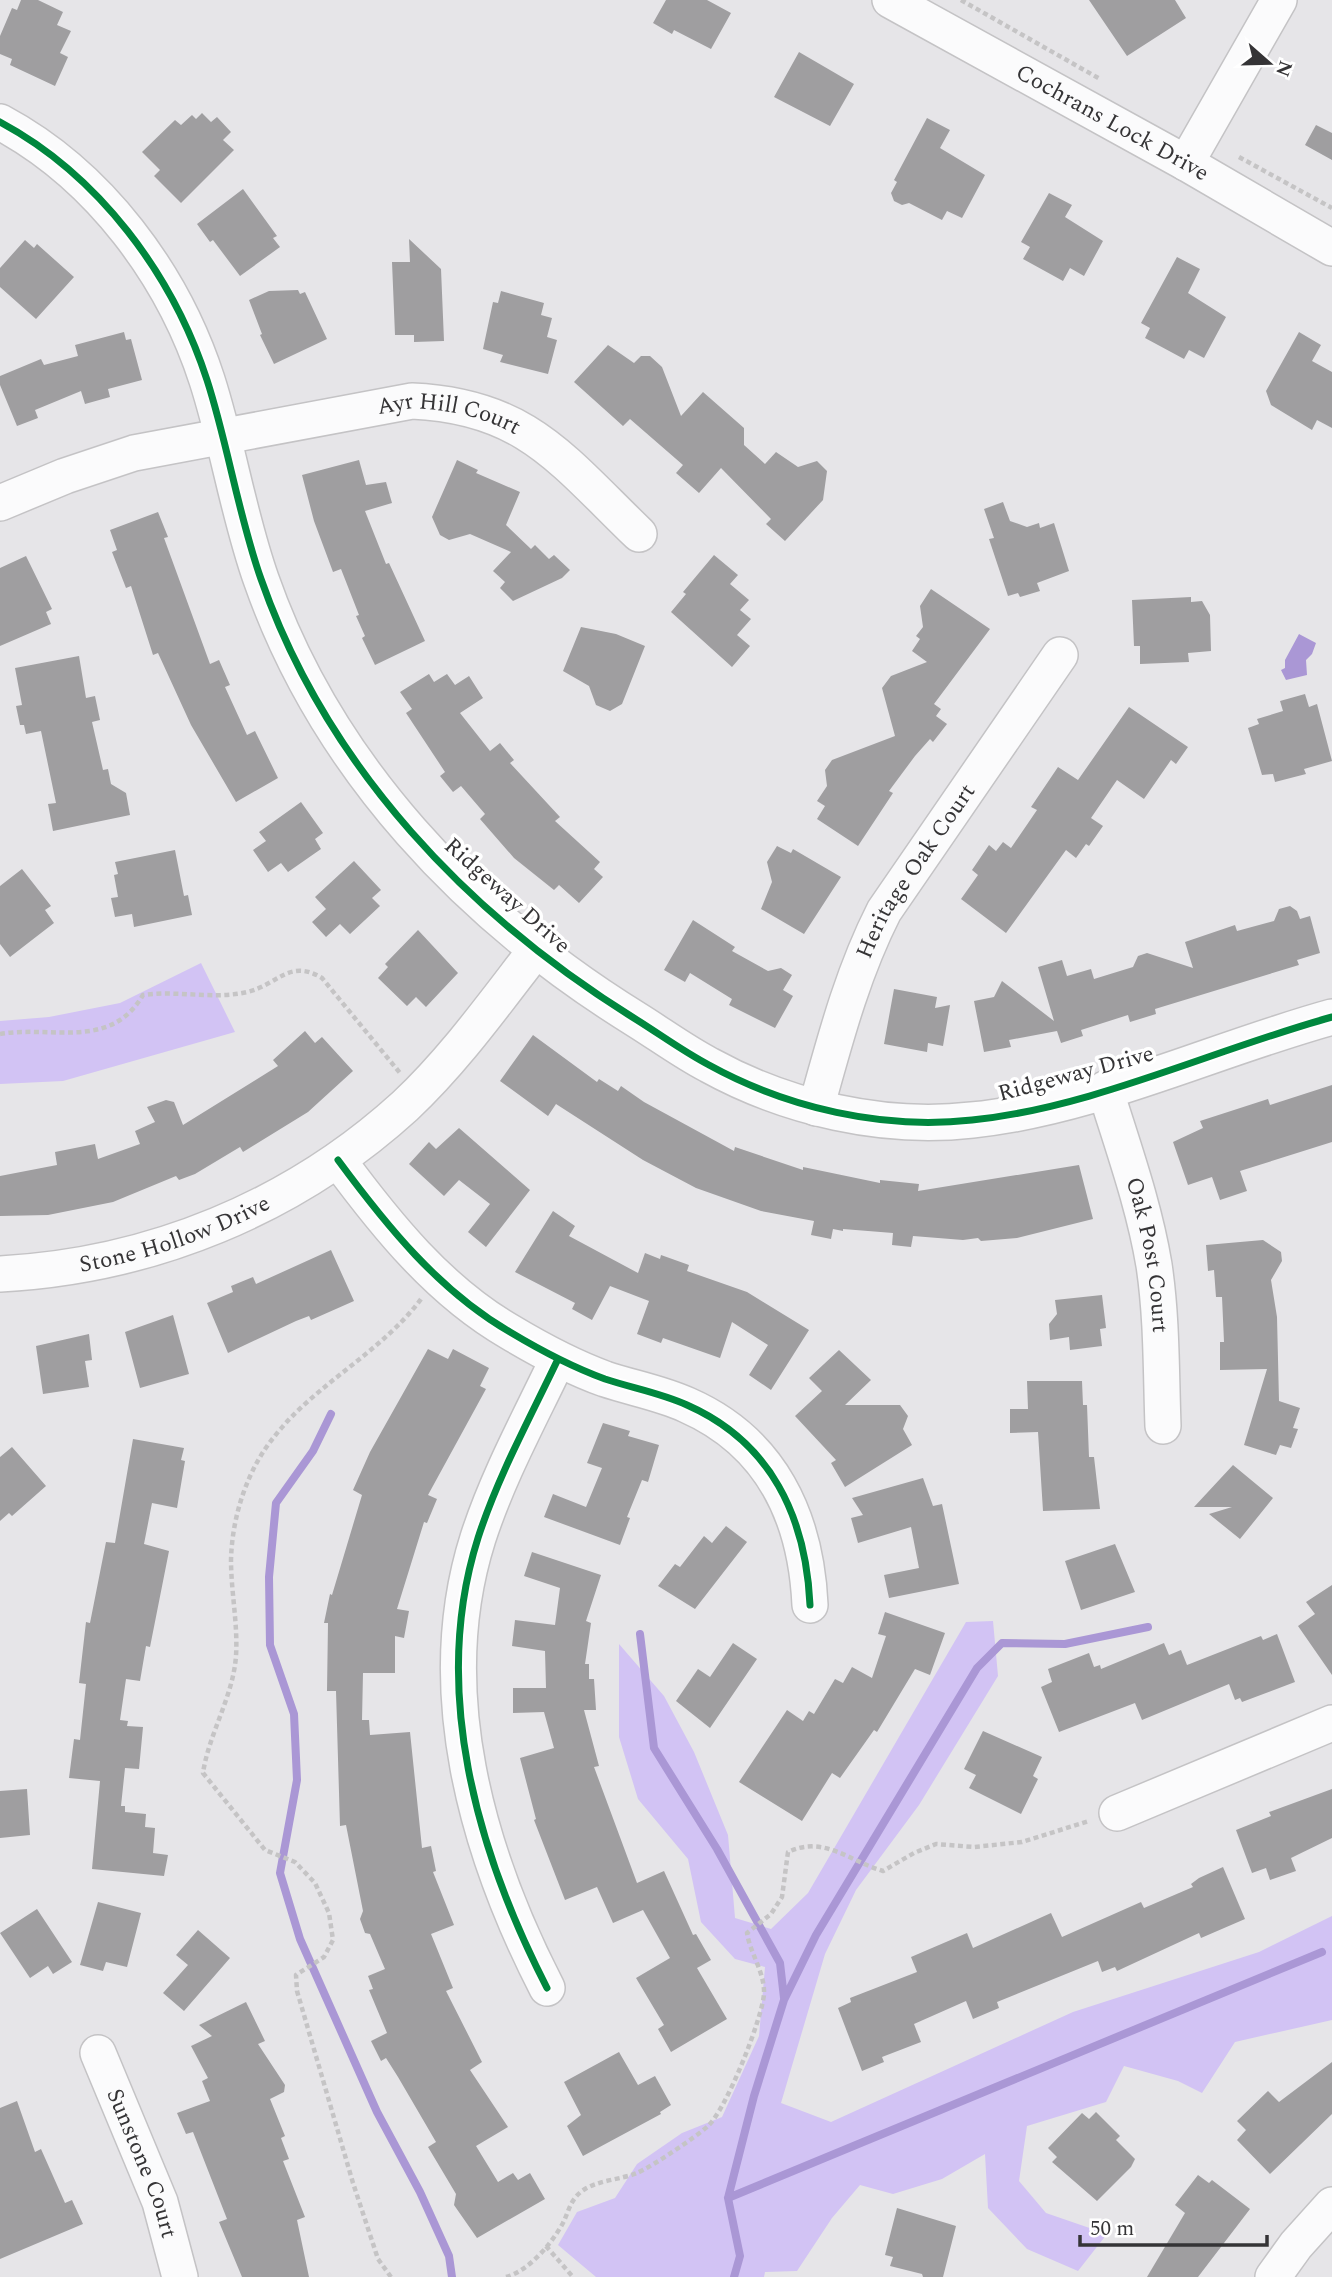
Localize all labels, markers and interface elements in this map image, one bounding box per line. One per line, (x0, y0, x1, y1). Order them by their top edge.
north arrow (1234, 28, 1304, 98)
street label: Cochrans Lock Drive (1009, 55, 1216, 190)
text: N (1267, 56, 1300, 81)
street label: Ayr Hill Court (374, 384, 527, 444)
street label: Heritage Oak Court (847, 776, 984, 964)
street label: Ridgeway Drive (436, 829, 578, 963)
street label: Ridgeway Drive (994, 1036, 1158, 1112)
street label: Oak Post Court (1116, 1173, 1178, 1334)
street label: Stone Hollow Drive (76, 1186, 276, 1282)
street label: Sunstone Court (97, 2083, 186, 2242)
scale bar (1080, 2204, 1267, 2248)
text: 50 m (1090, 2213, 1134, 2245)

